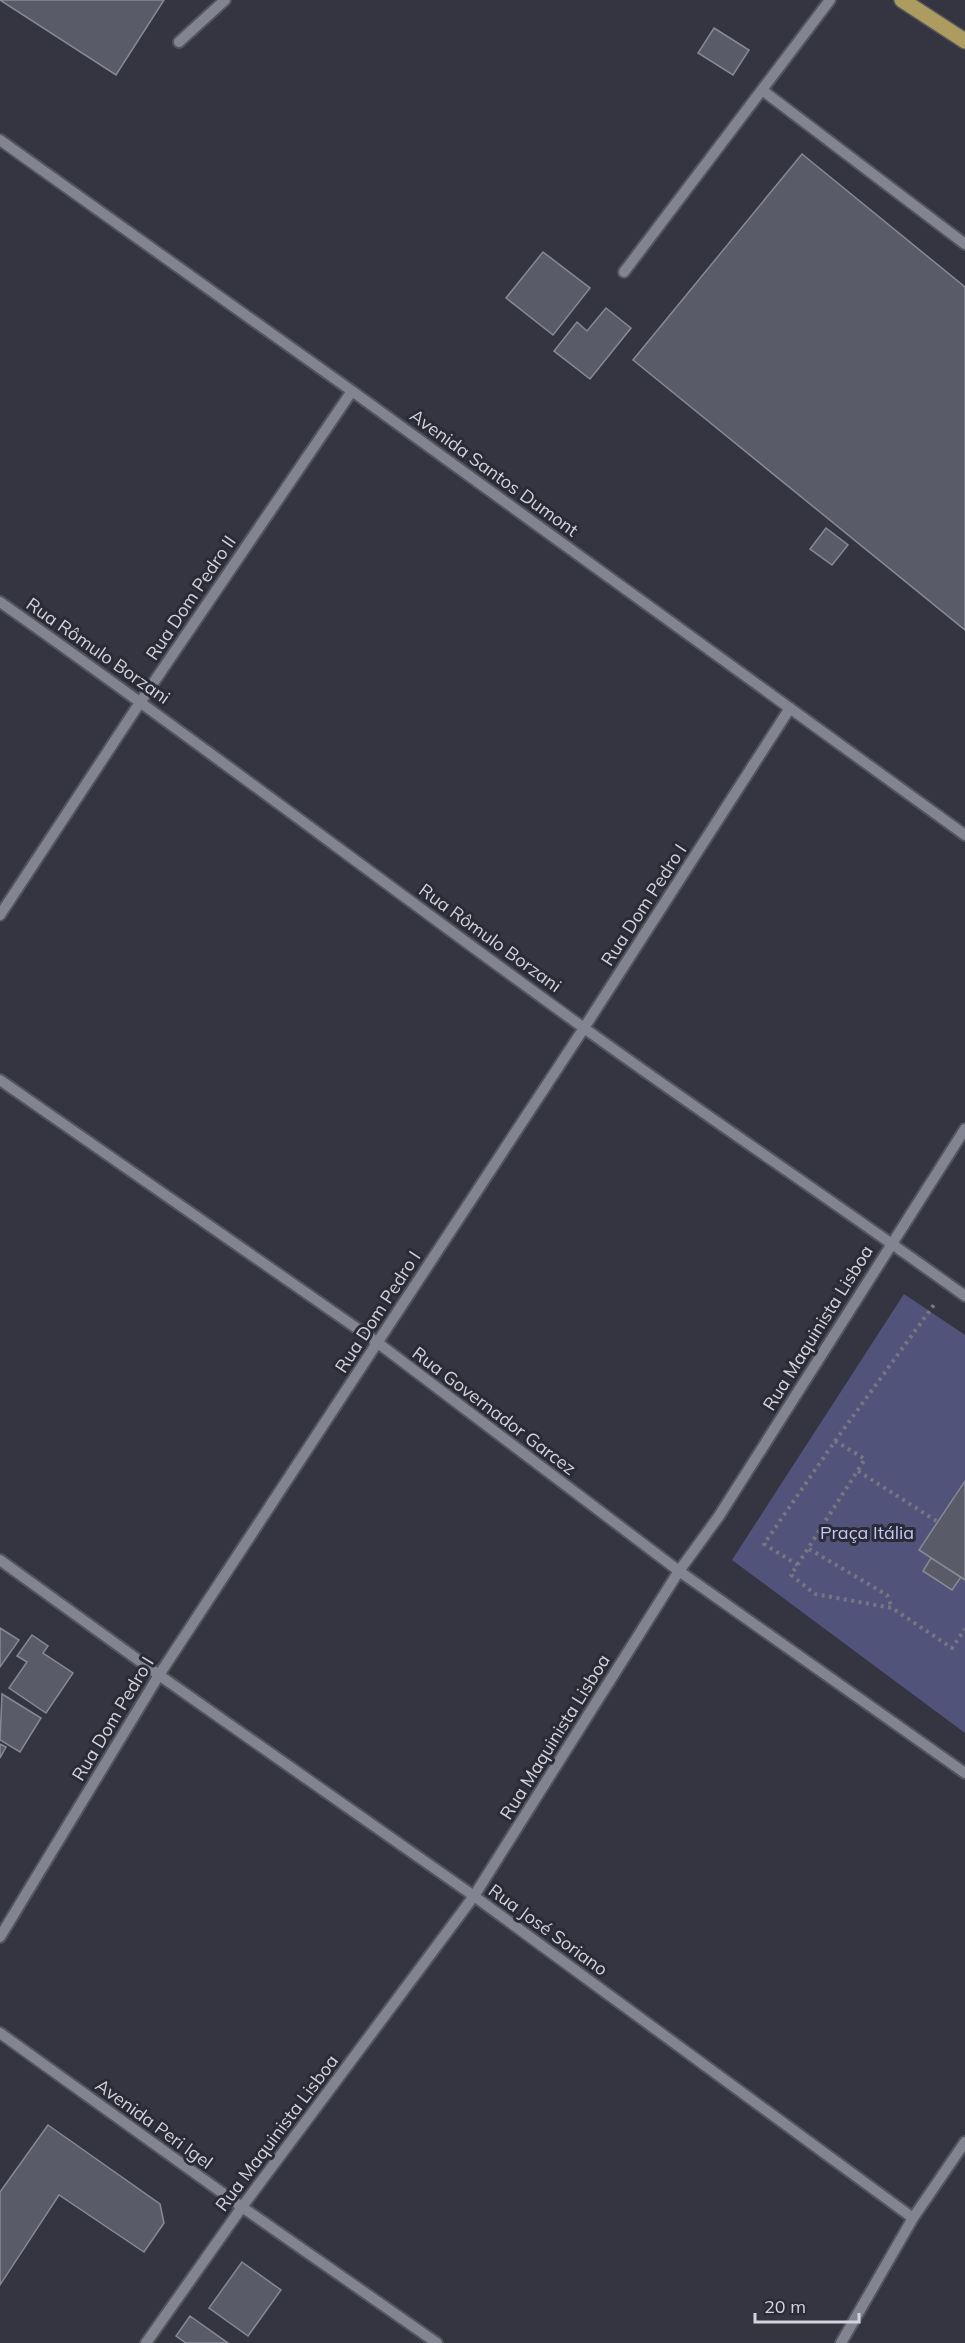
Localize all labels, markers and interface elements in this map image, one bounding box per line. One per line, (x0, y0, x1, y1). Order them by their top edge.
street label: Avenida Santos Dumont (406, 404, 583, 541)
street label: Rua Dom Pedro II (140, 531, 241, 664)
street label: Rua Rômulo Borzani (22, 592, 175, 709)
street label: Rua Dom Pedro I (596, 840, 691, 970)
street label: Rua Rômulo Borzani (415, 878, 566, 997)
street label: Rua Maquinista Lisboa (757, 1241, 878, 1415)
street label: Rua Dom Pedro I (330, 1247, 425, 1377)
street label: Rua Governador Garcez (408, 1341, 581, 1480)
park label: Praça Itália (820, 1521, 914, 1544)
street label: Rua Maquinista Lisboa (494, 1650, 615, 1824)
street label: Rua Dom Pedro I (67, 1653, 159, 1785)
street label: Rua José Soriano (484, 1879, 612, 1981)
street label: Rua Maquinista Lisboa (210, 2050, 343, 2216)
street label: Avenida Peri Igel (91, 2073, 217, 2174)
scale bar (755, 2286, 858, 2324)
text: 20 m (764, 2295, 806, 2318)

